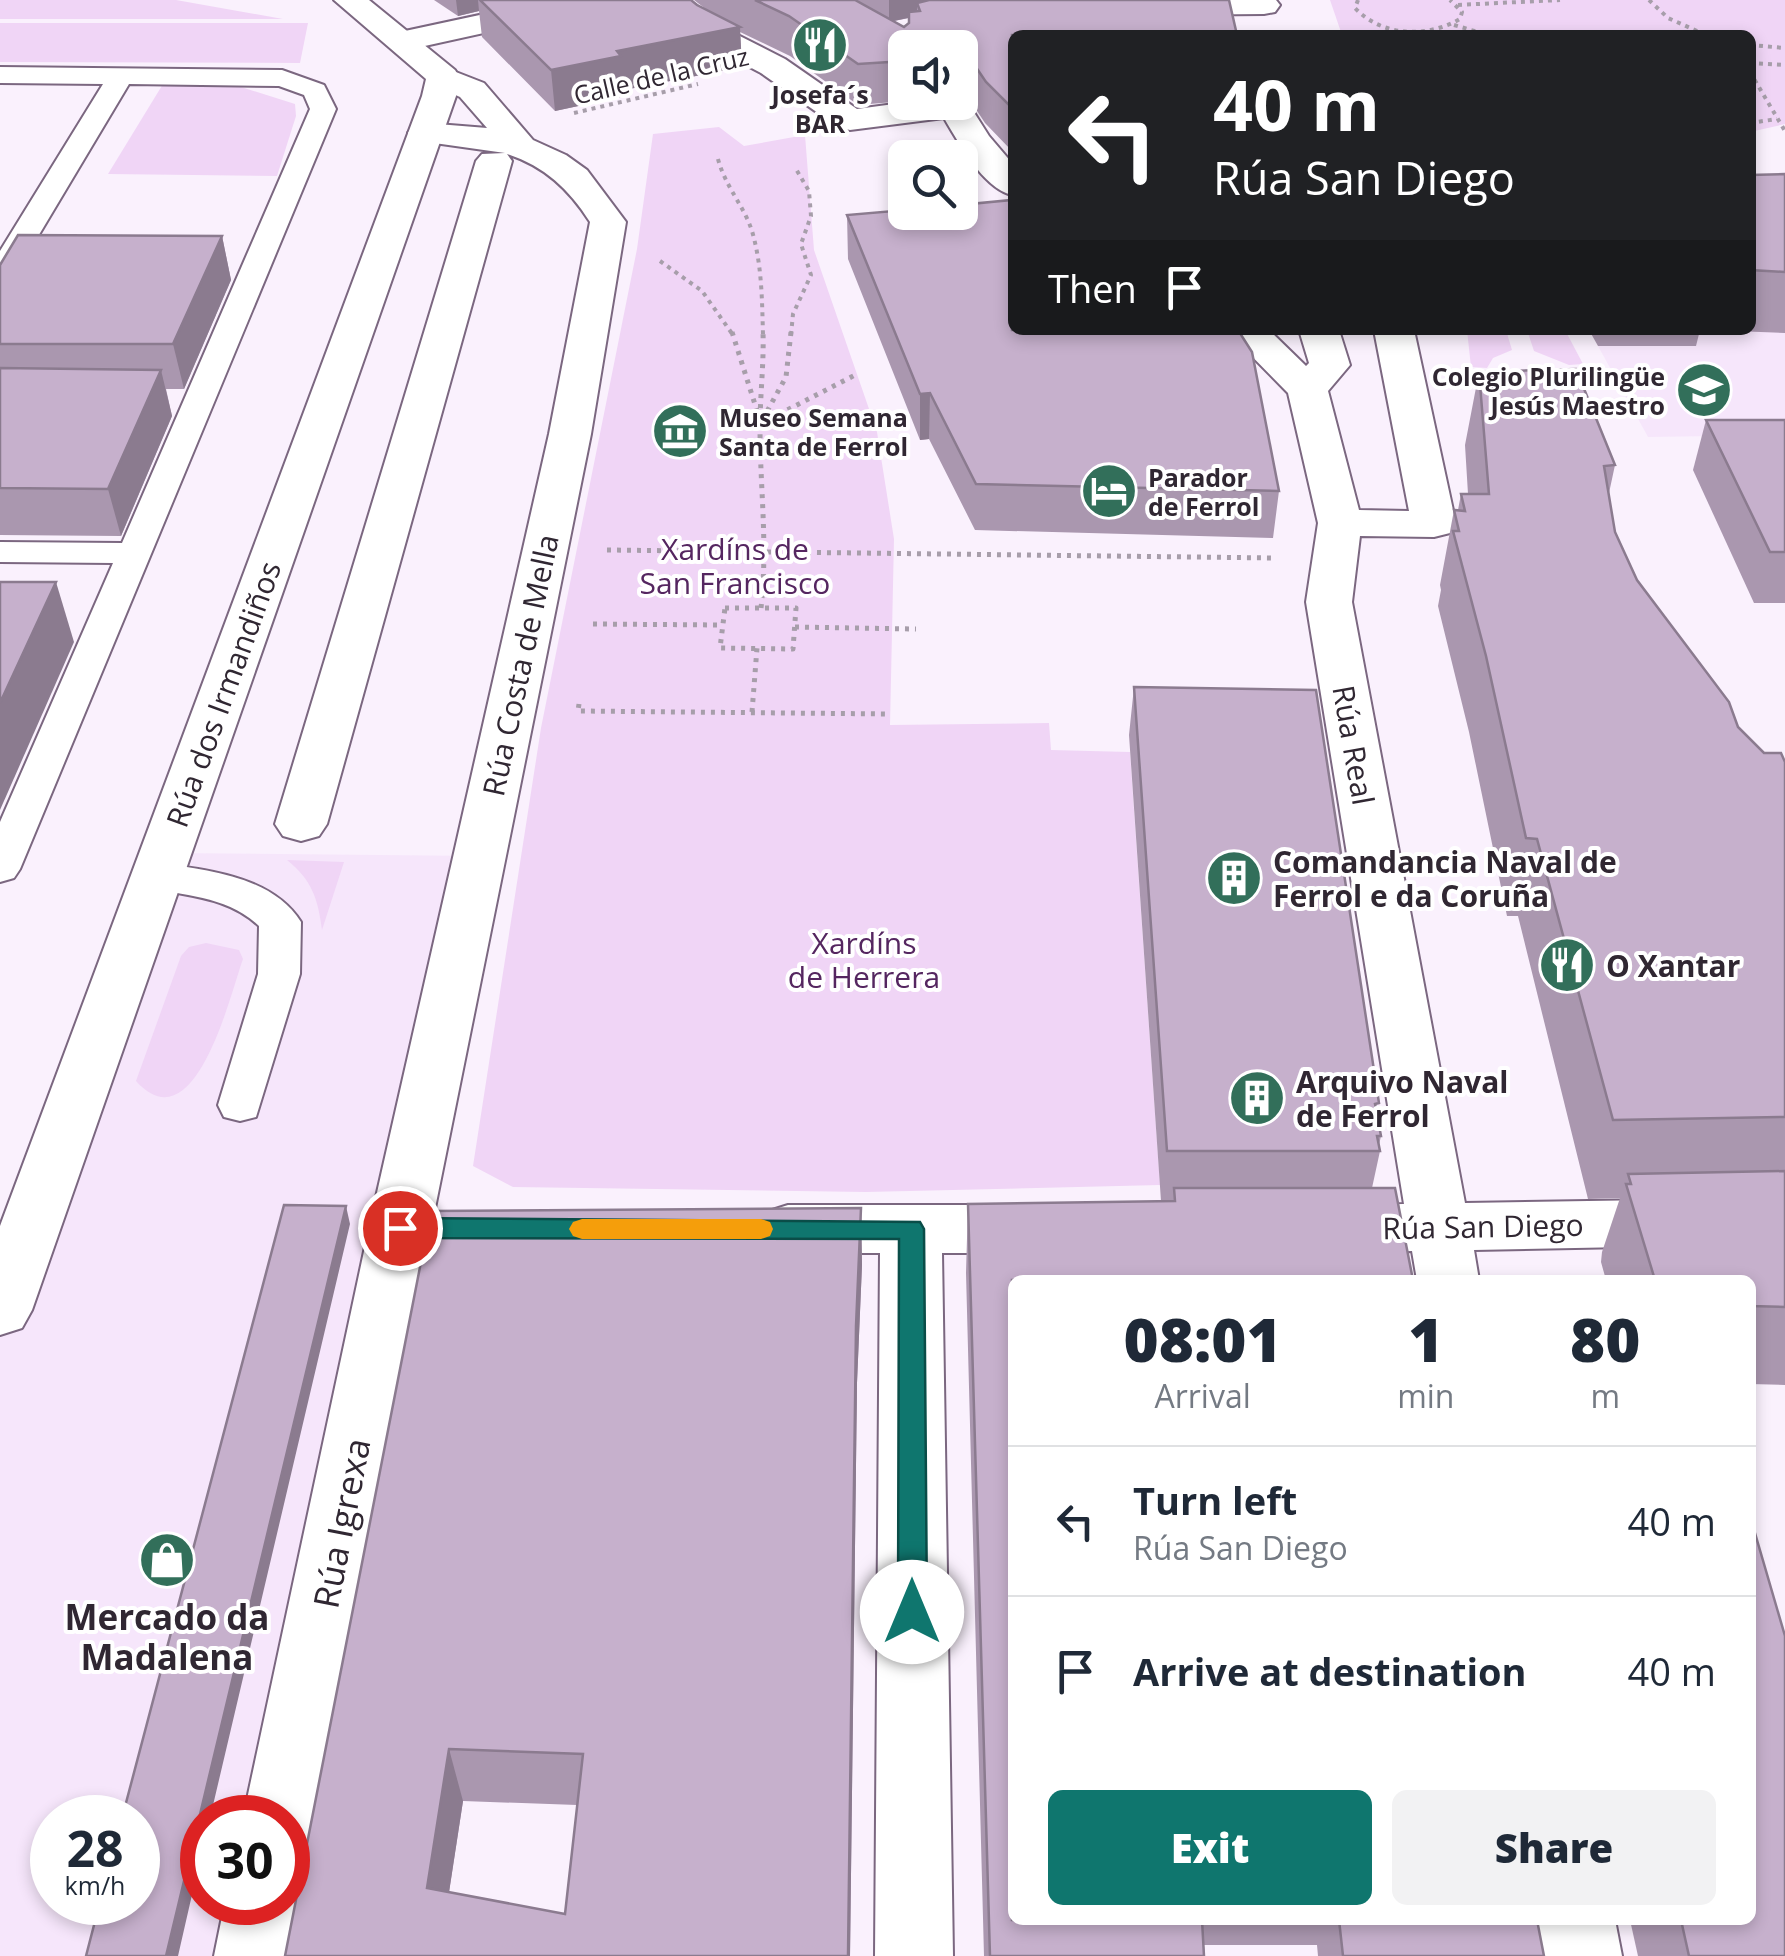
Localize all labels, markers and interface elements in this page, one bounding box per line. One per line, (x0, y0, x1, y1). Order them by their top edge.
restaurant icon: Josefa´s BAR (790, 15, 850, 75)
map controls (888, 30, 978, 230)
button: sound (888, 30, 978, 120)
street label: Calle de la Cruz (570, 38, 752, 112)
text: 40 m (1213, 56, 1380, 152)
icon: left (1048, 70, 1178, 200)
place label: Josefa´s BAR (769, 77, 869, 140)
button: search (888, 140, 978, 230)
text: Rúa San Diego (1213, 147, 1515, 208)
icon: arrive (1157, 260, 1212, 315)
text: Then (1048, 262, 1137, 314)
place label: Colegio Plurilingüe Jesús Maestro (1432, 359, 1665, 422)
school or university icon: Colegio Plurilingüe Jesús Maestro (1674, 360, 1734, 420)
place label: Museo Semana Santa de Ferrol (719, 400, 908, 463)
museum icon: Museo Semana Santa de Ferrol (650, 401, 710, 461)
place label: Parador de Ferrol (1148, 460, 1259, 523)
hotel icon: Parador de Ferrol (1079, 461, 1139, 521)
park label: Xardíns de San Francisco (640, 528, 830, 603)
street label: Rúa Costa de Mella (472, 530, 568, 800)
street label: Rúa dos Irmandiños (156, 555, 290, 833)
street label: Rúa Real (1323, 682, 1385, 808)
place label: Comandancia Naval de Ferrol e da Coruña (1273, 841, 1617, 916)
building icon: Comandancia Naval de Ferrol e da Coruña (1204, 848, 1264, 908)
park label: Xardíns de Herrera (788, 922, 940, 997)
restaurant icon: O Xantar (1537, 935, 1597, 995)
place label: O Xantar (1606, 945, 1740, 986)
place label: Arquivo Naval de Ferrol (1296, 1061, 1508, 1136)
building icon: Arquivo Naval de Ferrol (1227, 1068, 1287, 1128)
pin (358, 1186, 443, 1271)
icon: arrive (373, 1201, 428, 1256)
street label: Rúa San Diego (1382, 1204, 1584, 1248)
text: 08:01 (1124, 1298, 1282, 1380)
text: 1 (1408, 1298, 1443, 1380)
text: 80 (1570, 1298, 1640, 1380)
text: Arrival (1154, 1374, 1251, 1417)
text: min (1397, 1374, 1454, 1417)
text: m (1590, 1374, 1620, 1417)
street label: Rúa Igrexa (302, 1434, 380, 1612)
text: Turn left (1133, 1474, 1297, 1526)
icon: left (1048, 1494, 1103, 1549)
text: 40 m (1627, 1495, 1716, 1547)
text: Rúa San Diego (1133, 1526, 1348, 1569)
shop icon: Mercado da Madalena (137, 1530, 197, 1590)
position arrow (860, 1560, 964, 1664)
place label: Mercado da Madalena (65, 1593, 269, 1680)
icon: arrive (1048, 1644, 1103, 1699)
text: Arrive at destination (1133, 1645, 1527, 1697)
text: 40 m (1627, 1645, 1716, 1697)
button: Exit (1048, 1790, 1372, 1905)
button: Share (1392, 1790, 1716, 1905)
speed limit sign: 30 (180, 1795, 310, 1925)
text: 28 (66, 1814, 124, 1882)
text: km/h (65, 1868, 125, 1902)

